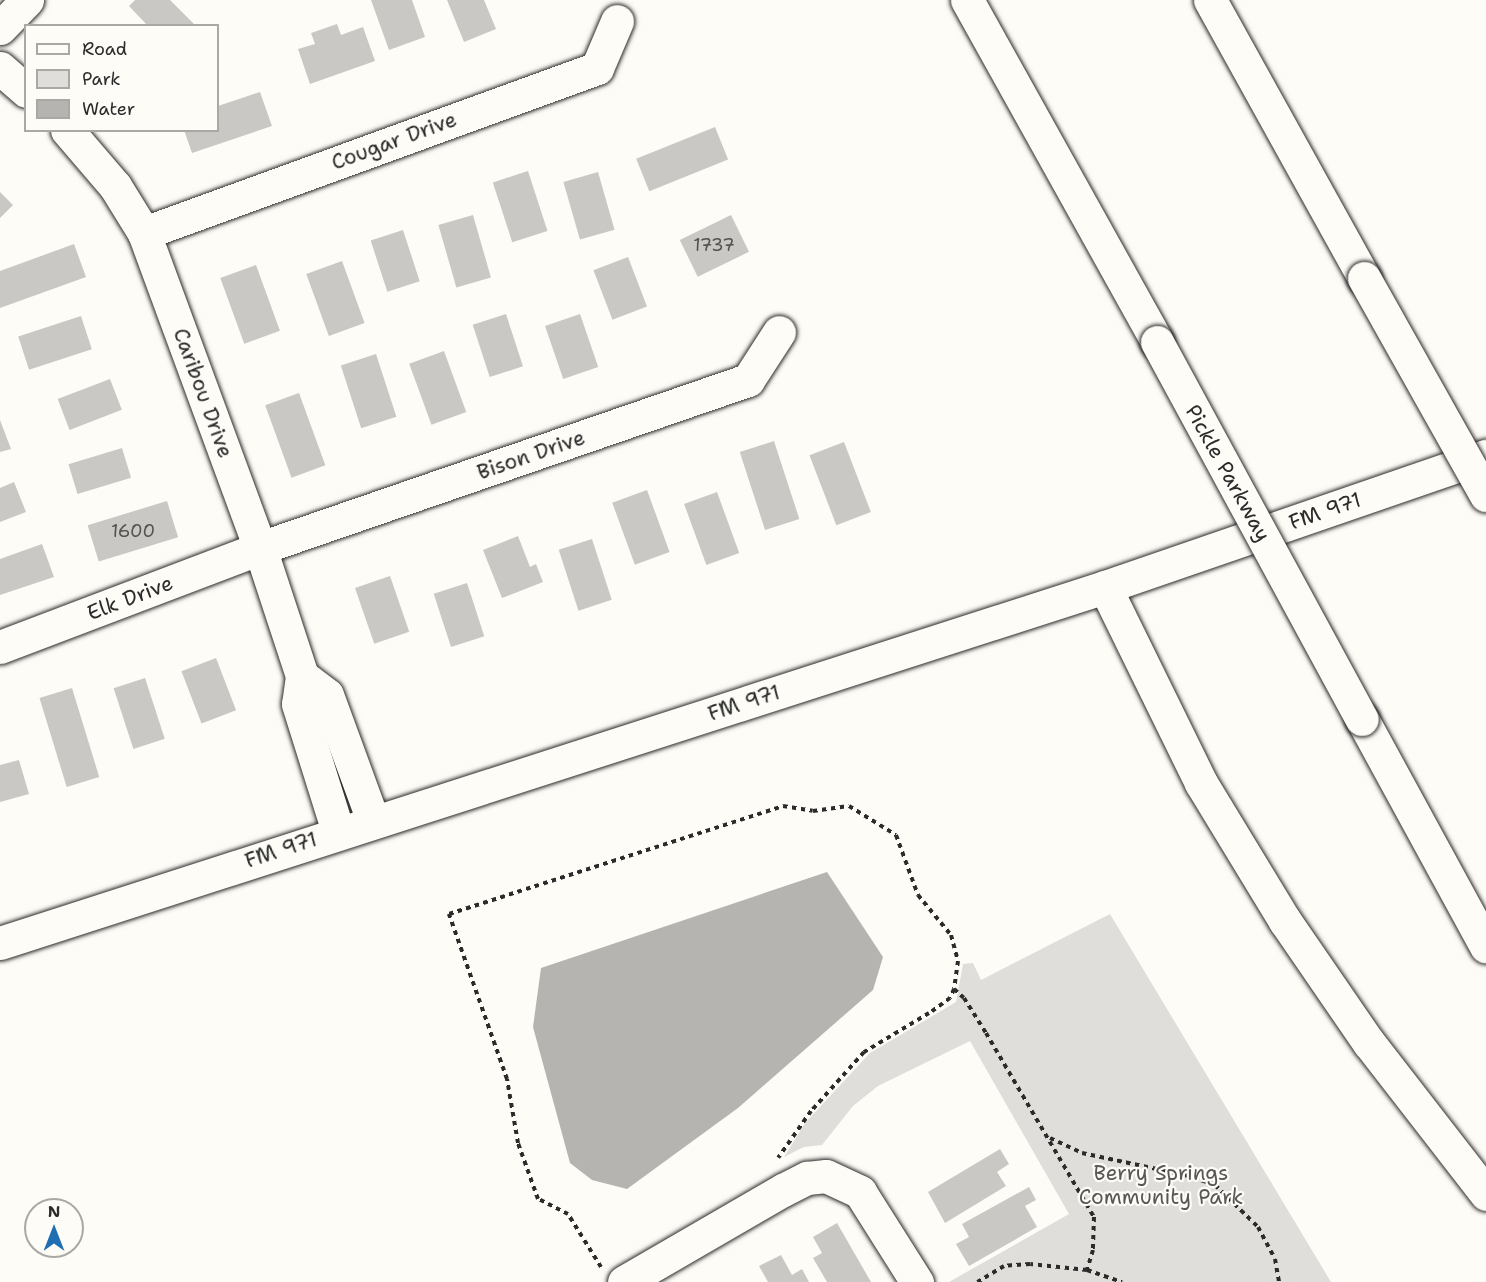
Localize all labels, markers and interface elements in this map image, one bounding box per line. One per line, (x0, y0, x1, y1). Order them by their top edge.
legend (24, 24, 219, 132)
text: Road (82, 37, 127, 61)
text: Park (82, 67, 121, 91)
text: Water (82, 97, 135, 121)
street label: Cougar Drive (328, 107, 460, 175)
house number: 1737 (693, 234, 735, 256)
street label: Caribou Drive (168, 325, 238, 461)
street label: Pickle Parkway (1180, 400, 1276, 546)
street label: Bison Drive (474, 425, 588, 485)
street label: FM 971 (1286, 487, 1364, 535)
house number: 1600 (111, 520, 155, 542)
street label: Elk Drive (83, 570, 177, 626)
street label: FM 971 (705, 679, 783, 727)
street label: FM 971 (242, 826, 320, 874)
park label: Berry Springs Community Park (1079, 1160, 1243, 1210)
north arrow (24, 1198, 84, 1258)
text: N (48, 1201, 60, 1222)

